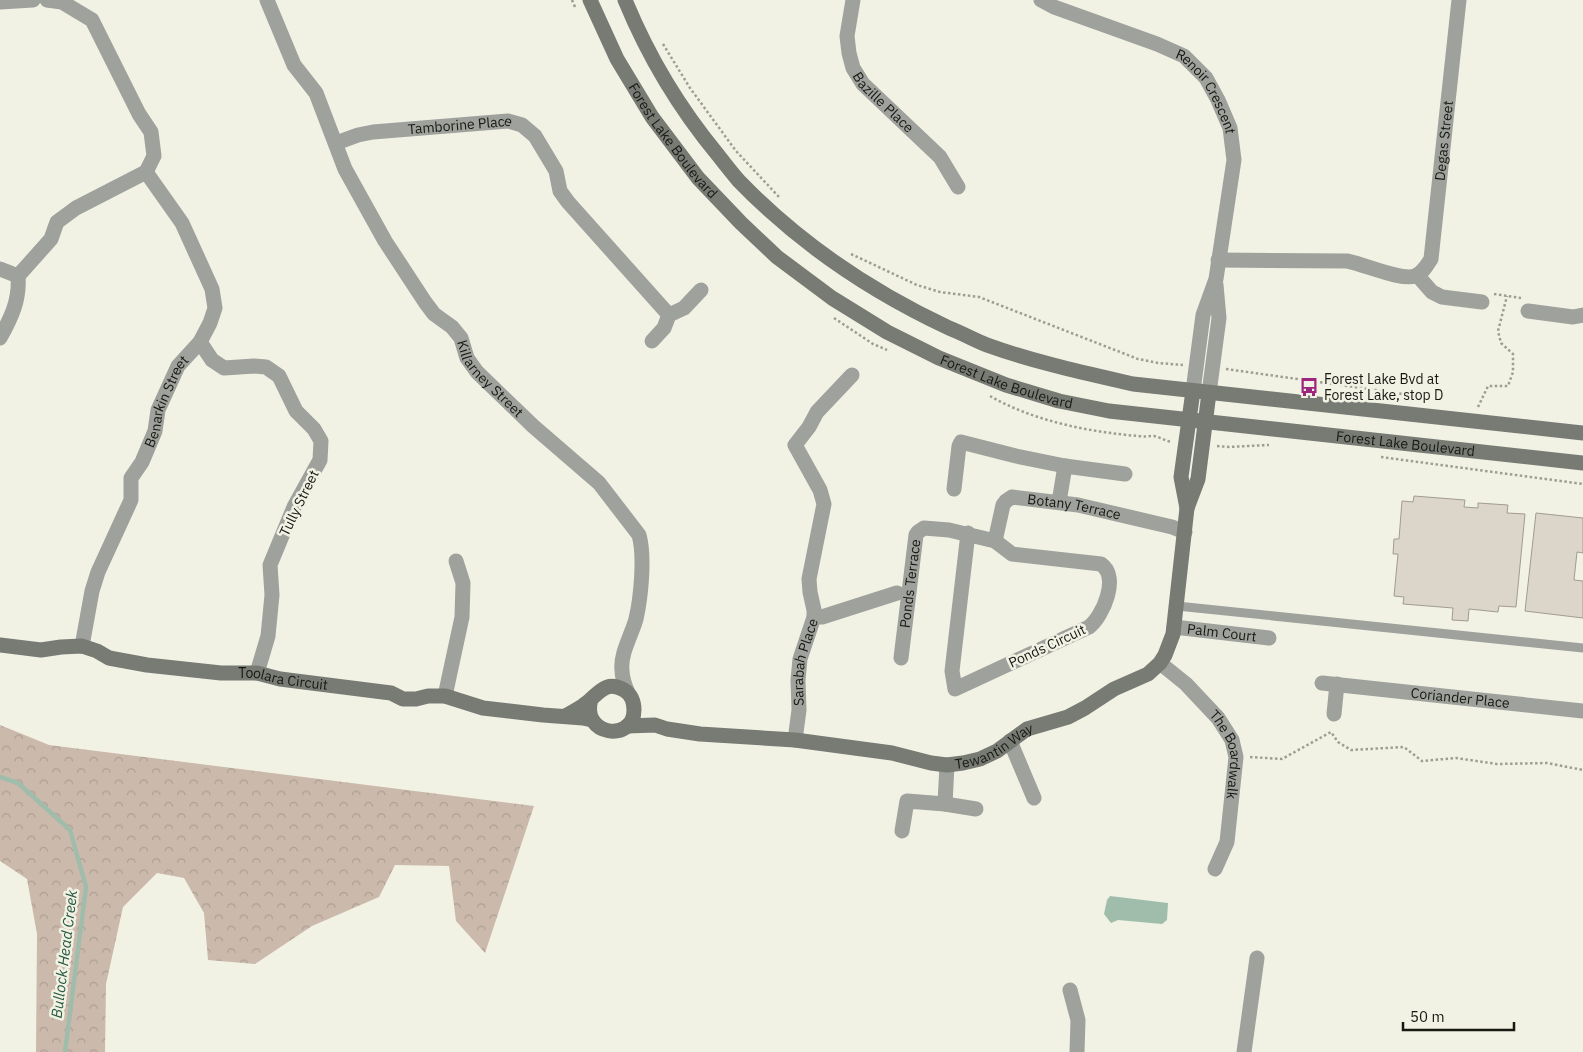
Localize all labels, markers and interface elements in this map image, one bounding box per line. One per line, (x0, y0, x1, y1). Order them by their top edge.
street label: Renoir Crescent (1173, 45, 1240, 135)
street label: Bazille Place (849, 68, 918, 137)
street label: Forest Lake Boulevard (624, 80, 722, 202)
street label: Degas Street (1431, 100, 1457, 182)
street label: Tamborine Place (407, 111, 515, 138)
street label: Killarney Street (453, 338, 527, 421)
street label: Forest Lake Boulevard (938, 350, 1074, 413)
street label: Benarkin Street (140, 351, 192, 450)
place label: Forest Lake Bvd at Forest Lake, stop D (1324, 370, 1443, 404)
bus stop icon: Forest Lake Bvd at Forest Lake, stop D (1298, 376, 1320, 398)
street label: Forest Lake Boulevard (1335, 427, 1476, 460)
street label: Tully Street (275, 467, 323, 539)
street label: Botany Terrace (1026, 490, 1123, 524)
street label: Ponds Terrace (896, 538, 924, 629)
street label: Sarabah Place (789, 616, 822, 706)
street label: Ponds Circuit (1006, 620, 1088, 672)
street label: Palm Court (1186, 620, 1257, 645)
street label: Toolara Circuit (238, 663, 329, 694)
street label: Coriander Place (1410, 684, 1511, 712)
street label: The Boardwalk (1206, 706, 1245, 801)
street label: Tewantin Way (954, 719, 1035, 773)
water label: Bullock Head Creek (47, 889, 81, 1019)
scale bar (1403, 1000, 1514, 1032)
text: 50 m (1410, 1007, 1445, 1026)

